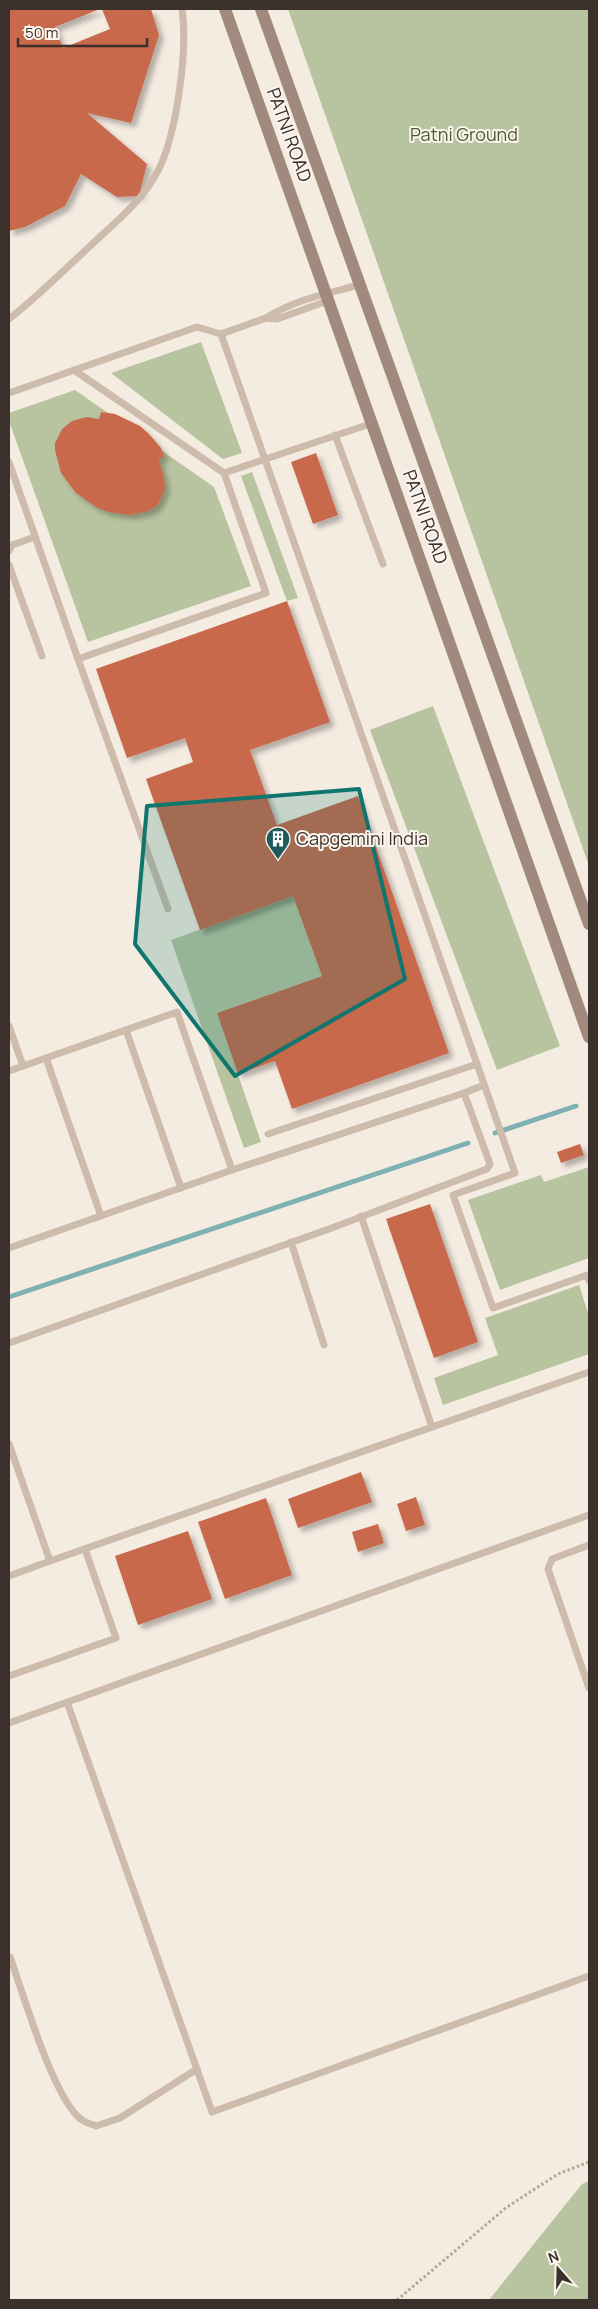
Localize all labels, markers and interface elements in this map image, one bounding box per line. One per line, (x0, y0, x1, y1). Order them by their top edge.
scale bar (18, 15, 146, 47)
text: 50 m (25, 22, 59, 43)
street label: PATNI ROAD (262, 84, 318, 185)
park label: Patni Ground (410, 122, 518, 146)
street label: PATNI ROAD (398, 466, 454, 567)
building icon: Capgemini India (265, 826, 291, 860)
place label: Capgemini India (296, 826, 428, 850)
north arrow (533, 2244, 583, 2294)
text: N (545, 2246, 561, 2267)

